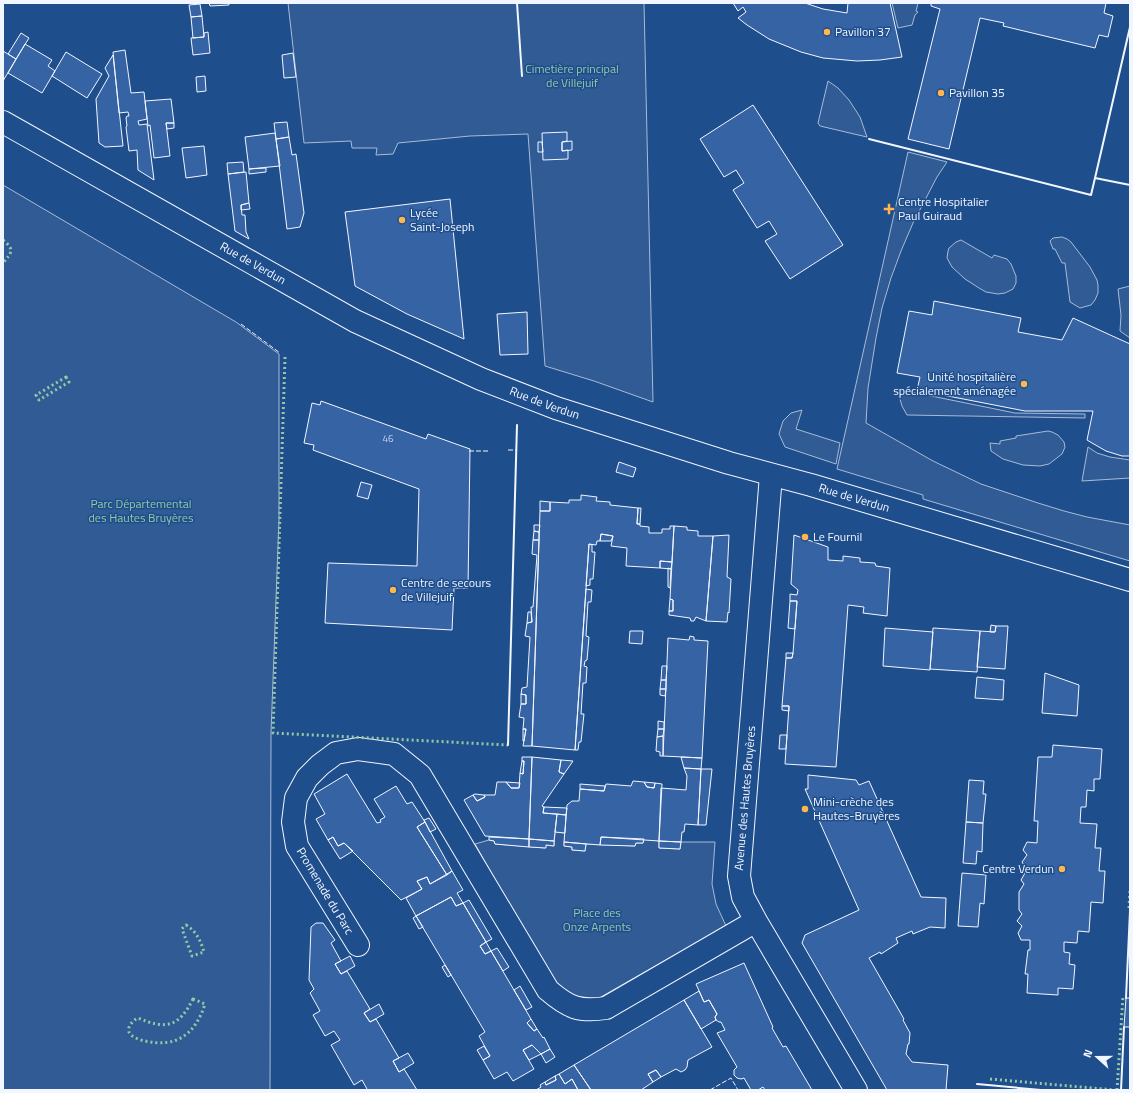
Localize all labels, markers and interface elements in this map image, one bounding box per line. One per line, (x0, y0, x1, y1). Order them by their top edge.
place label: Pavillon 37 (835, 22, 891, 41)
marker: Pavillon 37 (822, 27, 832, 37)
park label: Cimetière principal de Villejuif (525, 59, 619, 92)
place label: Pavillon 35 (949, 83, 1005, 102)
marker: Pavillon 35 (936, 88, 946, 98)
place label: Centre Hospitalier Paul Guiraud (898, 192, 989, 225)
place label: Lycée Saint-Joseph (410, 203, 475, 236)
marker: Centre Hospitalier Paul Guiraud (883, 203, 895, 215)
marker: Lycée Saint-Joseph (397, 215, 407, 225)
street label: Rue de Verdun (216, 236, 290, 289)
place label: Unité hospitalière spécialement aménagée (893, 367, 1016, 400)
marker: Unité hospitalière spécialement aménagée (1019, 379, 1029, 389)
street label: Rue de Verdun (507, 381, 582, 424)
house number: 46 (382, 431, 394, 446)
street label: Rue de Verdun (816, 478, 892, 517)
park label: Parc Départemental des Hautes Bruyères (89, 494, 194, 527)
place label: Le Fournil (813, 527, 862, 546)
marker: Le Fournil (800, 532, 810, 542)
place label: Centre de secours de Villejuif (401, 573, 492, 606)
marker: Centre de secours de Villejuif (388, 585, 398, 595)
street label: Avenue des Hautes Bruyères (729, 724, 760, 871)
place label: Mini-crèche des Hautes-Bruyères (813, 792, 900, 825)
marker: Mini-crèche des Hautes-Bruyères (800, 804, 810, 814)
street label: Promenade du Parc (292, 844, 359, 938)
place label: Centre Verdun (982, 859, 1054, 878)
marker: Centre Verdun (1057, 864, 1067, 874)
park label: Place des Onze Arpents (563, 903, 632, 936)
north arrow (1077, 1037, 1117, 1077)
text: N (1079, 1047, 1096, 1060)

